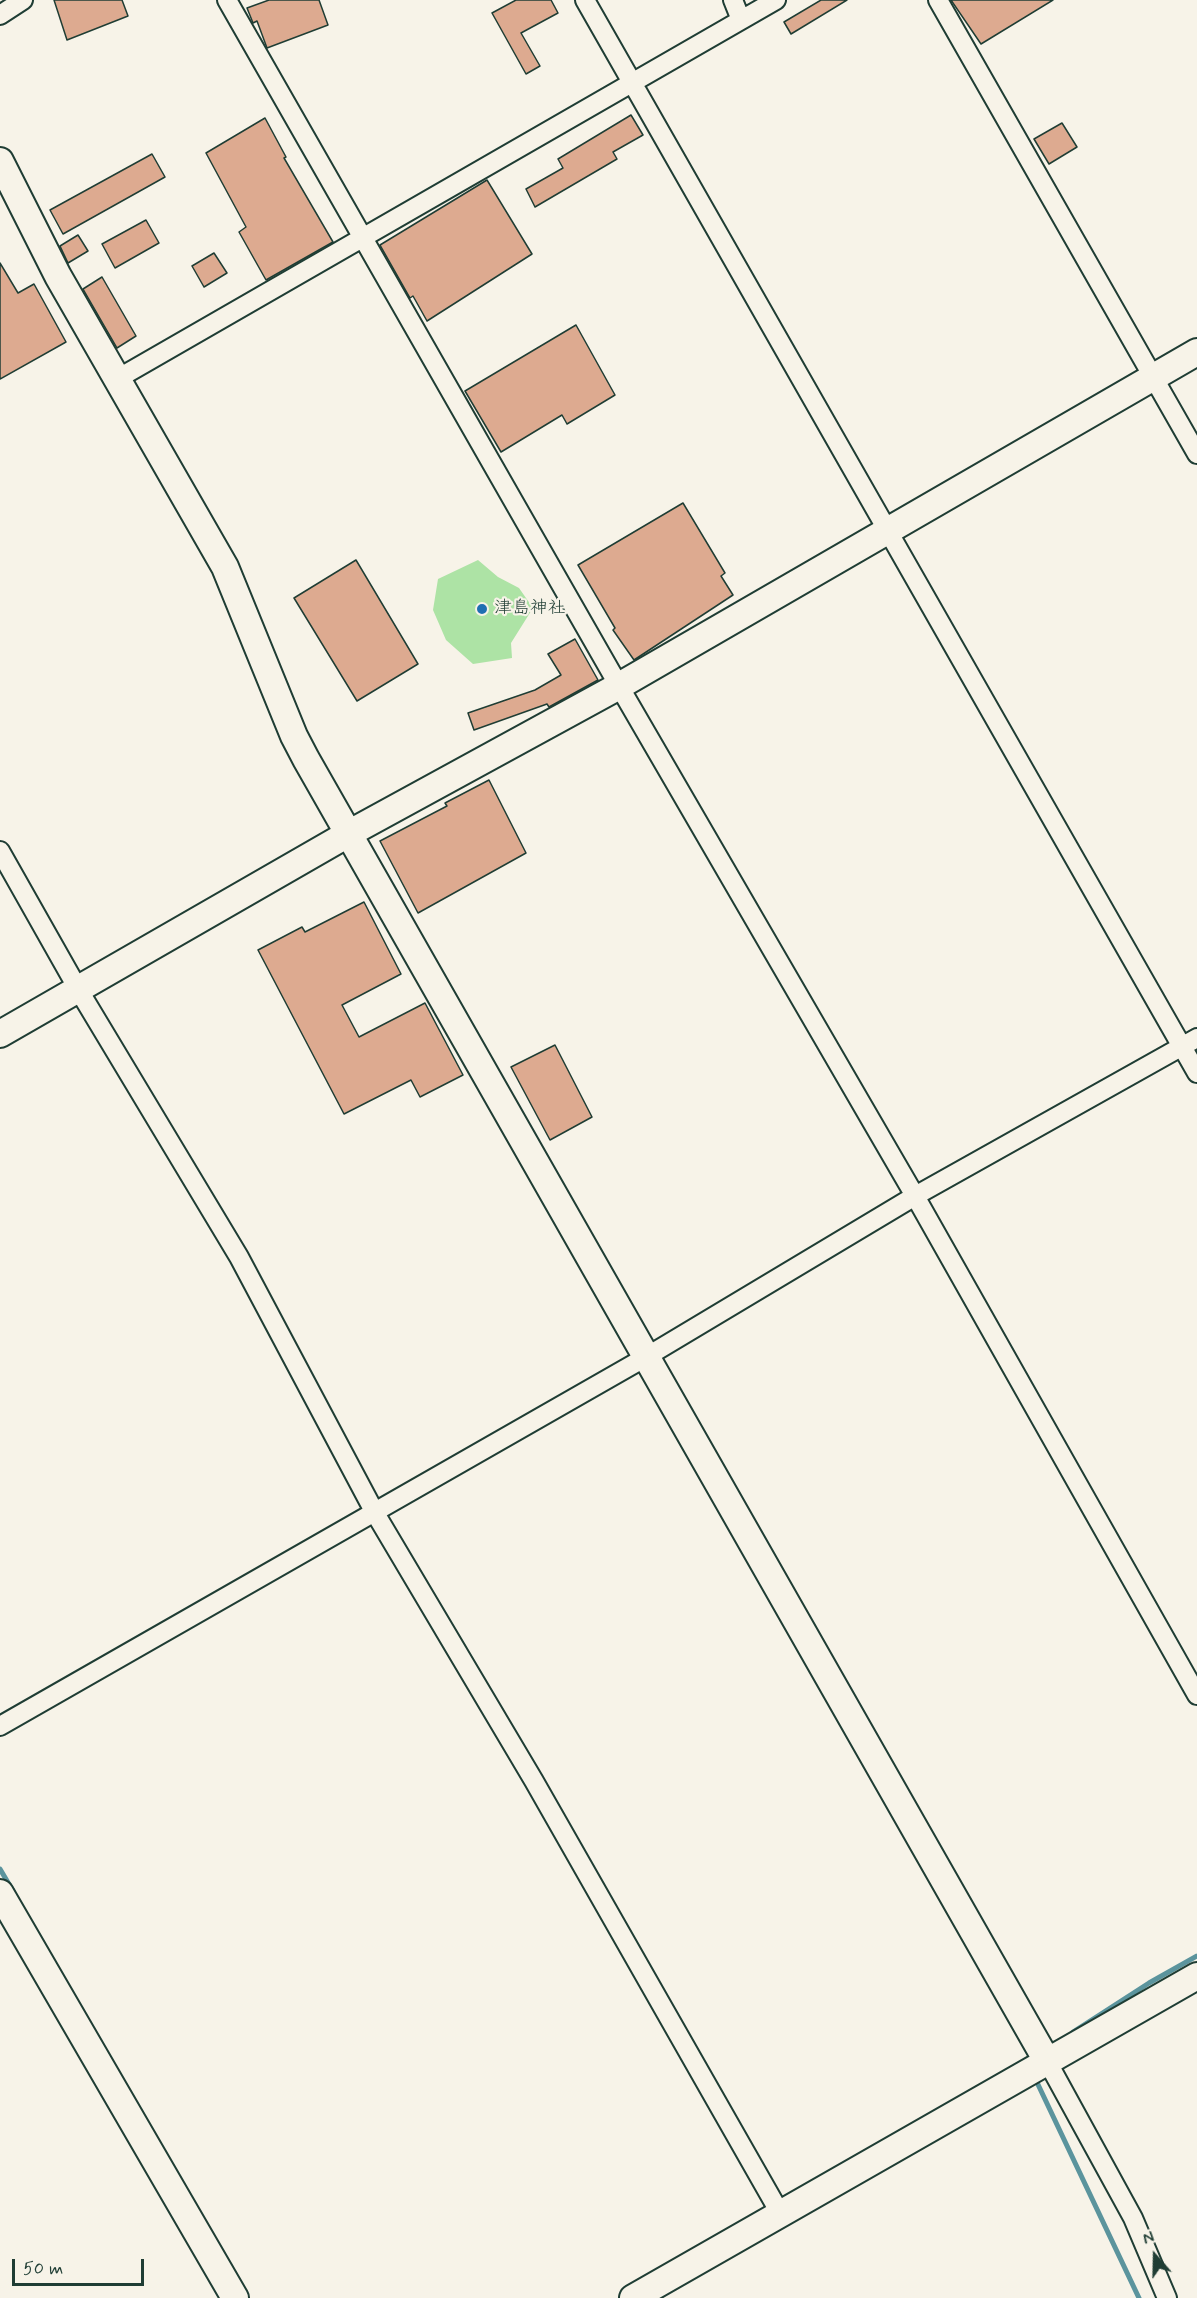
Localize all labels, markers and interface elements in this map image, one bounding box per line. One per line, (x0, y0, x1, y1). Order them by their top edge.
place label: 津島神社 (494, 598, 566, 620)
marker: 津島神社 (475, 602, 489, 616)
north arrow (1125, 2226, 1185, 2286)
text: N (1140, 2227, 1157, 2250)
scale bar (15, 2247, 147, 2285)
text: 50 m (23, 2257, 63, 2281)

